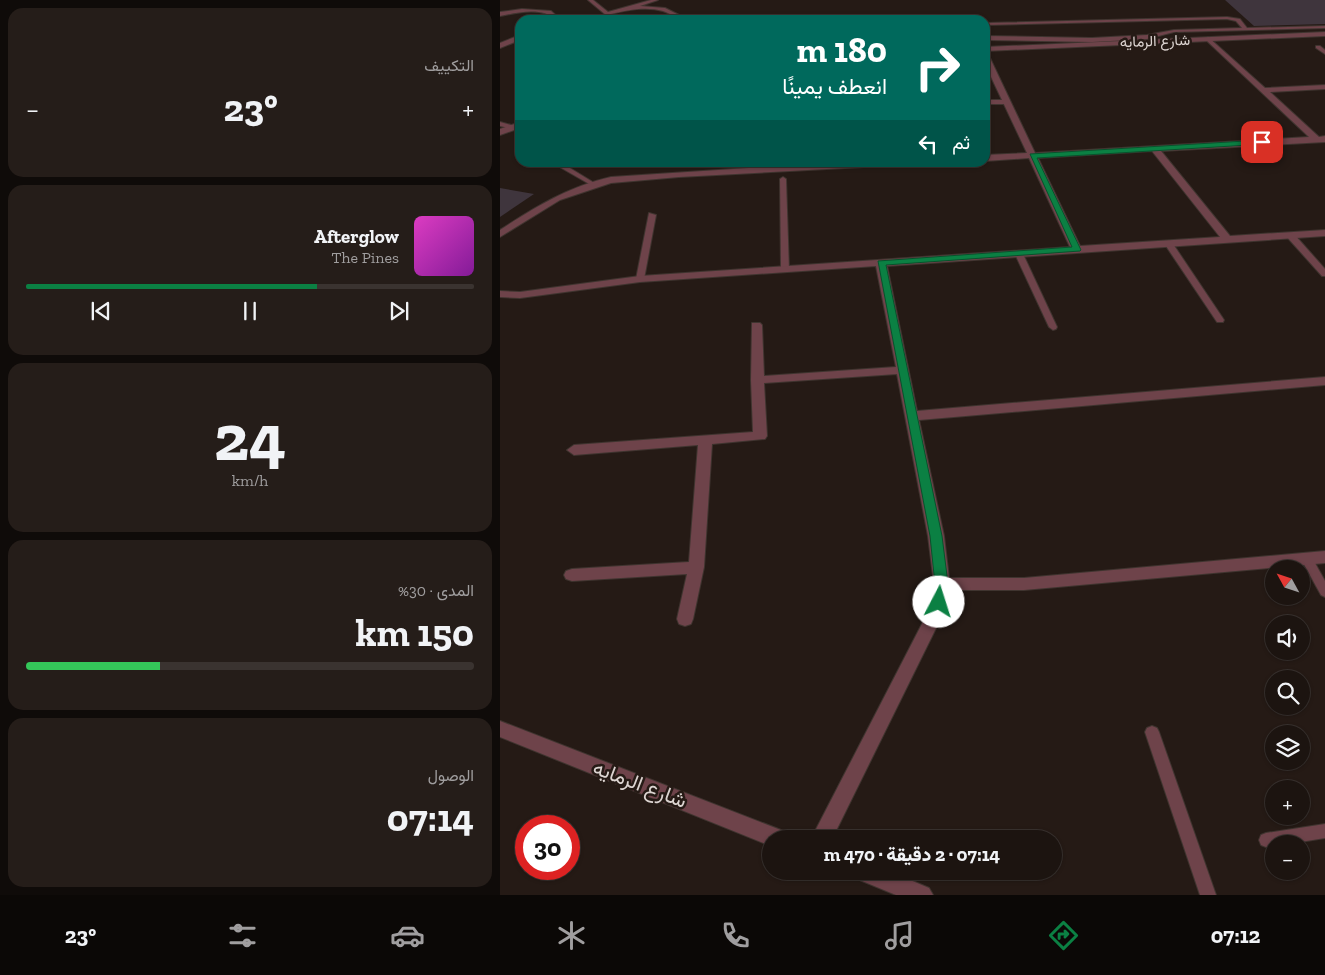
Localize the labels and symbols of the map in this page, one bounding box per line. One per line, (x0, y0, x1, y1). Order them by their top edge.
street label: شارع الرمايه (1120, 31, 1191, 53)
pin (1241, 121, 1283, 163)
north arrow (1265, 560, 1310, 605)
position arrow (912, 575, 964, 627)
street label: شارع الرمايه (589, 754, 691, 815)
speed limit sign: 30 (515, 815, 580, 880)

